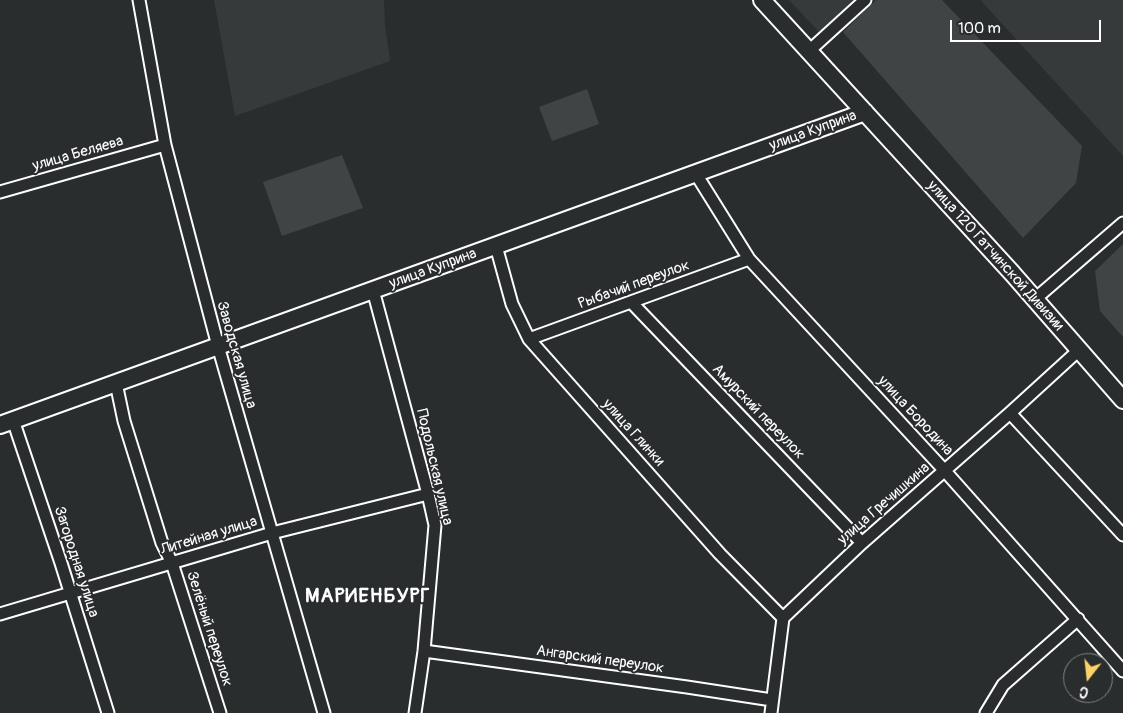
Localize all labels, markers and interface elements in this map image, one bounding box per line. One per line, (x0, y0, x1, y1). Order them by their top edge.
scale bar (953, 10, 1104, 42)
text: 100 m (958, 19, 1001, 38)
street label: улица Куприна (767, 107, 859, 155)
street label: улица Беляева (30, 132, 126, 176)
street label: улица 120 Гатчинской Дивизии (923, 177, 1067, 335)
street label: улица Куприна (387, 245, 479, 293)
street label: Рыбачий переулок (576, 257, 692, 313)
street label: Заводская улица (212, 299, 260, 411)
street label: Амурский переулок (708, 361, 808, 463)
street label: улица Бородина (873, 372, 957, 460)
street label: улица Глинки (598, 396, 668, 470)
street label: Подольская улица (412, 407, 456, 527)
street label: улица Гречишкина (834, 459, 934, 549)
street label: Загородная улица (50, 504, 102, 620)
street label: Литейная улица (159, 513, 259, 559)
street label: Зелёный переулок (182, 569, 236, 689)
district label: МАРИЕНБУРГ (304, 585, 432, 609)
street label: Ангарский переулок (535, 642, 665, 678)
north arrow (1063, 653, 1113, 703)
text: С (1078, 683, 1091, 701)

